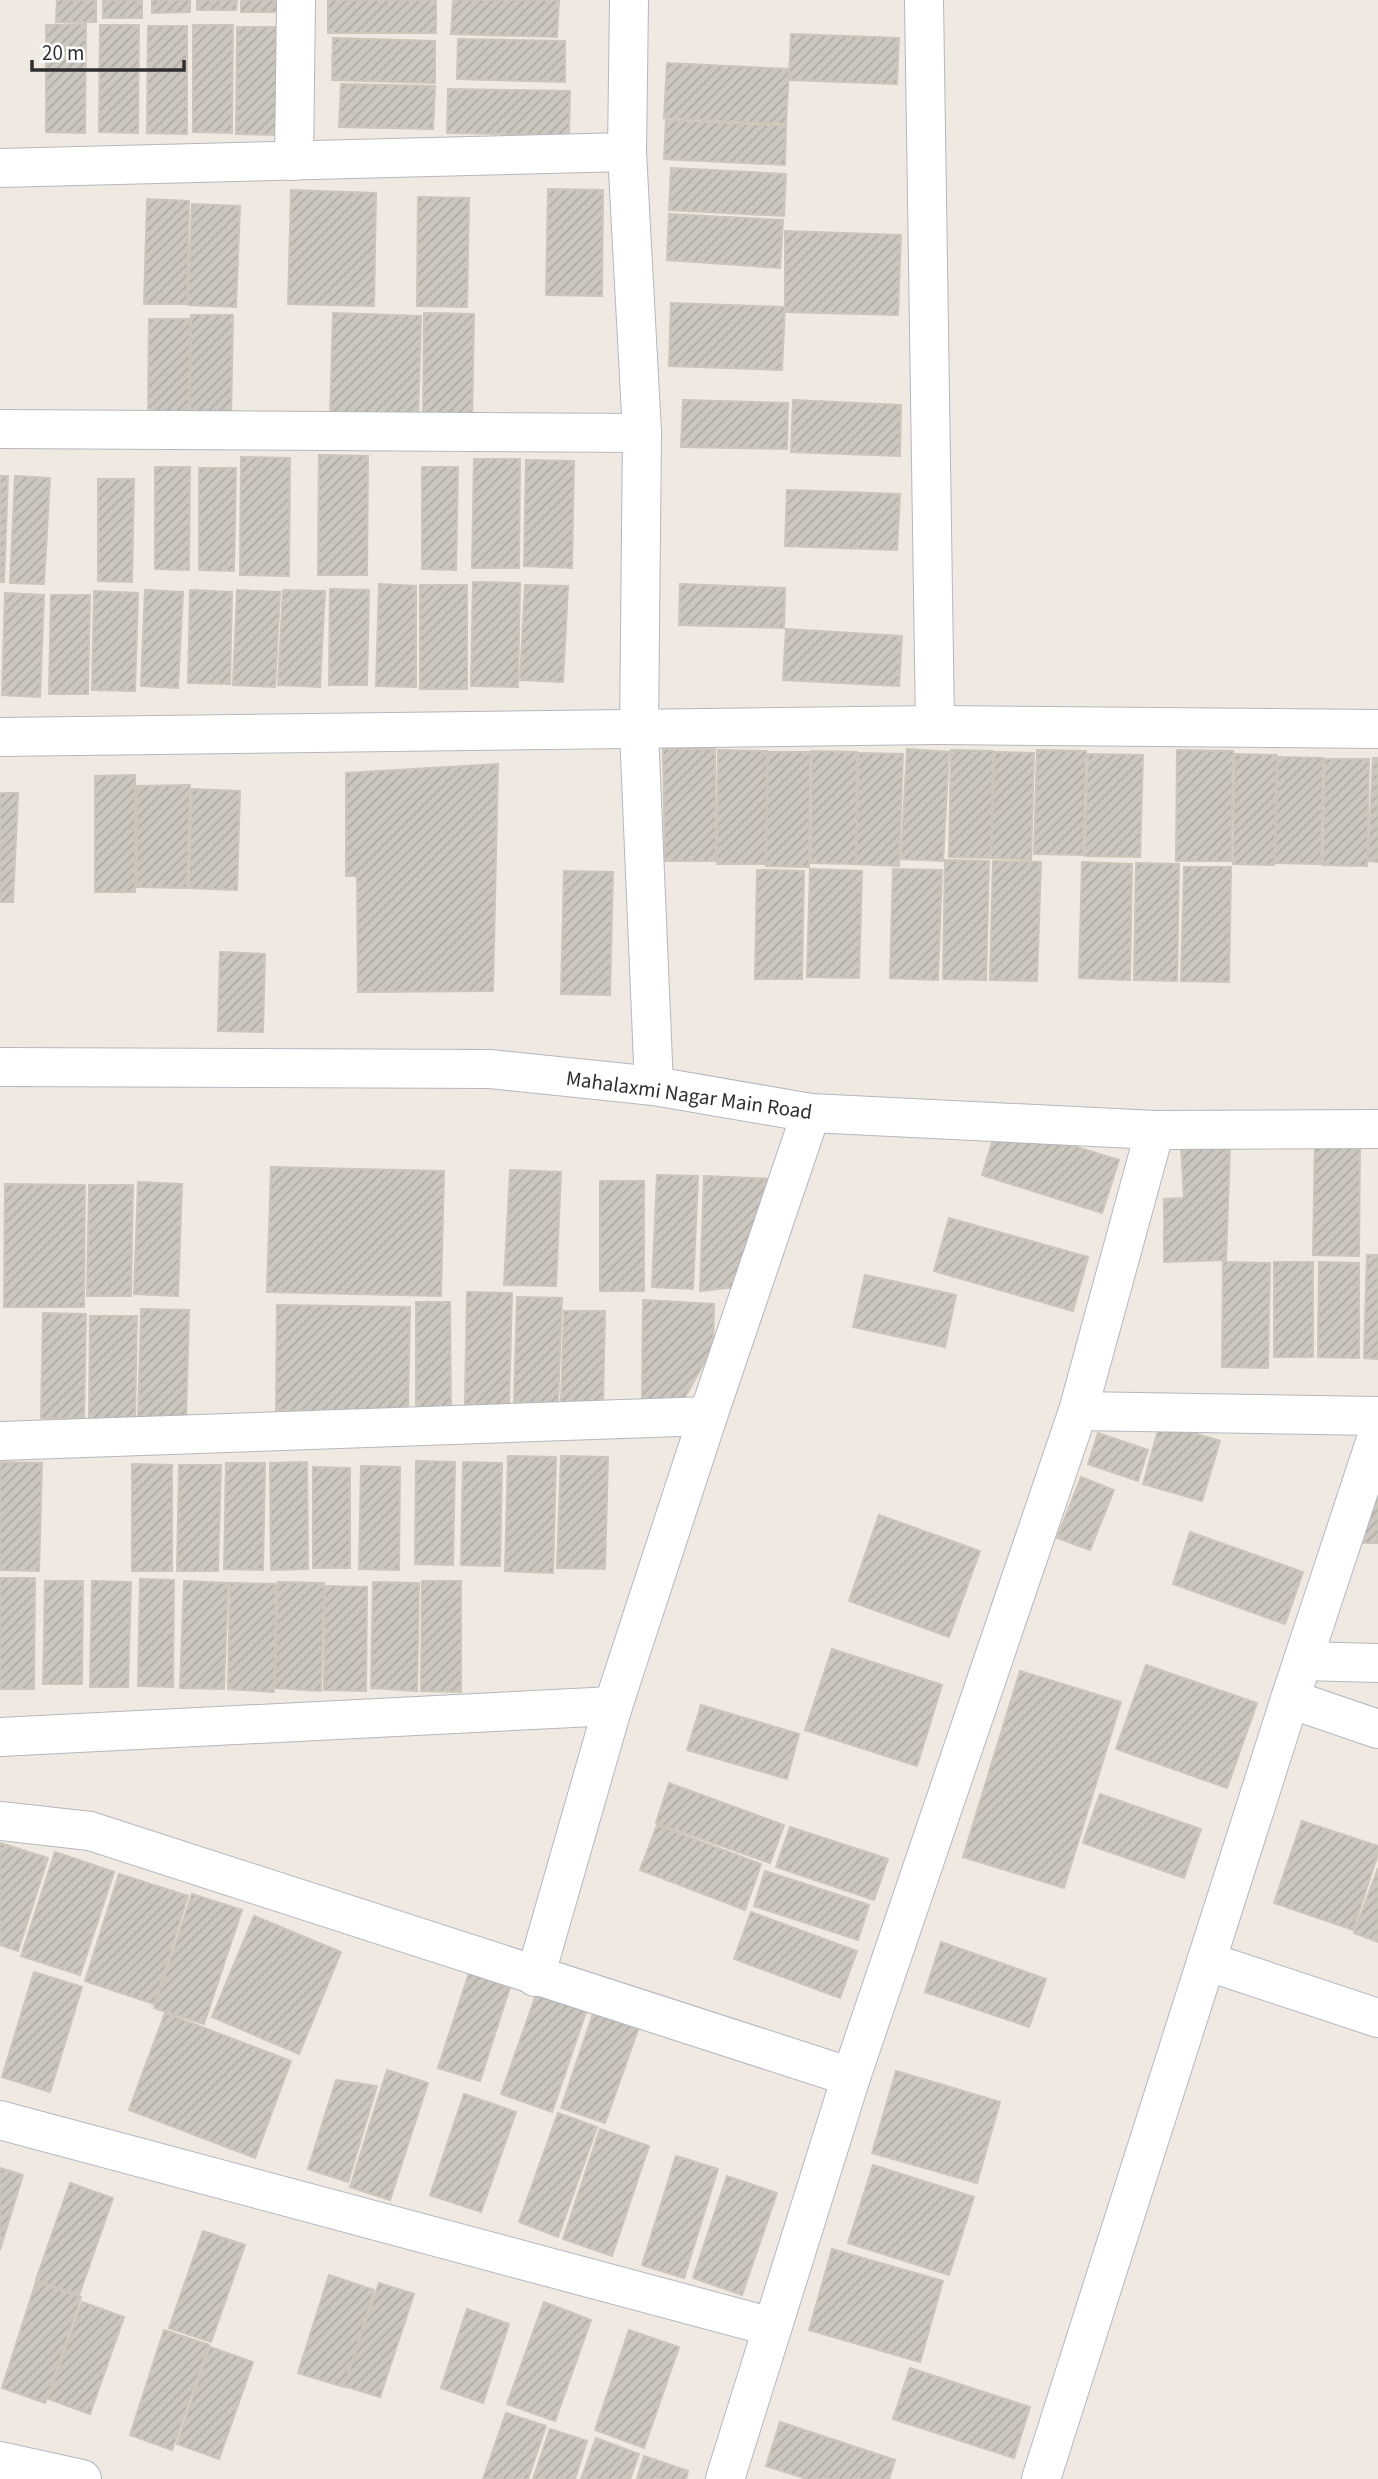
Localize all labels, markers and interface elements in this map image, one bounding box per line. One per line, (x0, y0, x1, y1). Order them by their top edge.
scale bar (32, 28, 184, 72)
text: 20 m (42, 38, 84, 68)
street label: Mahalaxmi Nagar Main Road (564, 1063, 814, 1127)

